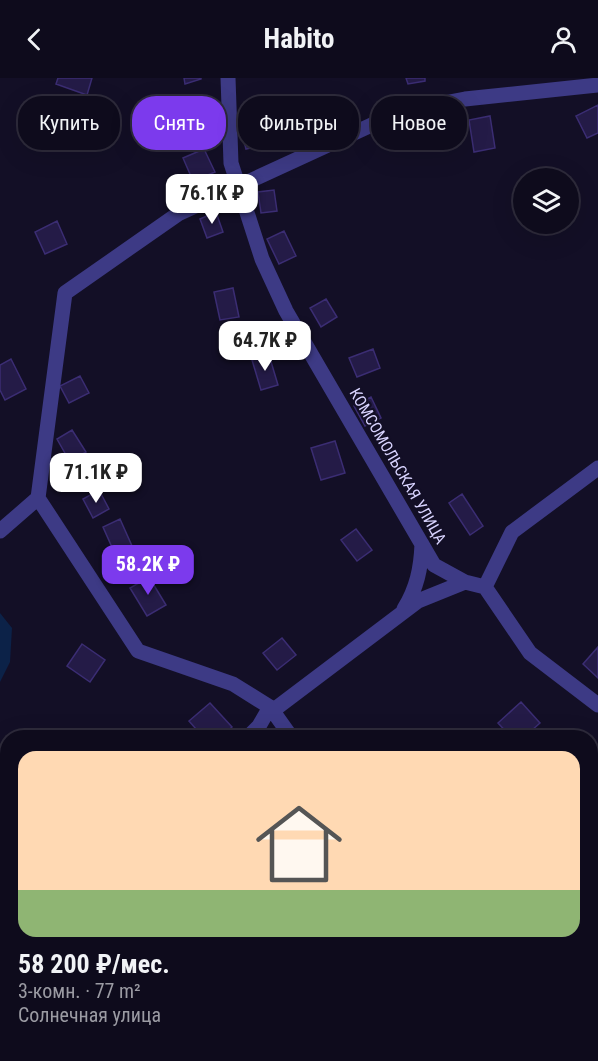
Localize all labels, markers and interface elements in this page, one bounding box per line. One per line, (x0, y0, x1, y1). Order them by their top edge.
icon: back (18, 23, 51, 56)
text: Habito (264, 23, 334, 55)
icon: person (547, 23, 580, 56)
chip: Купить (18, 96, 120, 150)
chip: Снять (132, 96, 226, 150)
chip: Фильтры (238, 96, 359, 150)
chip: Новое (371, 96, 467, 150)
map controls (513, 168, 579, 234)
button: layers (513, 168, 579, 234)
pin: 76.1K ₽ (157, 174, 267, 225)
text: 76.1K ₽ (180, 181, 244, 205)
pin: 64.7K ₽ (210, 321, 320, 372)
text: 64.7K ₽ (233, 328, 297, 352)
street label: КОМСОМОЛЬСКАЯ УЛИЦА (346, 385, 450, 547)
pin: 71.1K ₽ (41, 453, 151, 504)
text: 71.1K ₽ (64, 460, 128, 484)
pin: 58.2K ₽ (93, 545, 203, 596)
text: 58.2K ₽ (116, 552, 180, 576)
icon: home (245, 790, 353, 898)
text: 58 200 ₽/мес. (18, 949, 170, 979)
text: 3-комн. · 77 m² (18, 979, 141, 1003)
text: Солнечная улица (18, 1003, 161, 1027)

